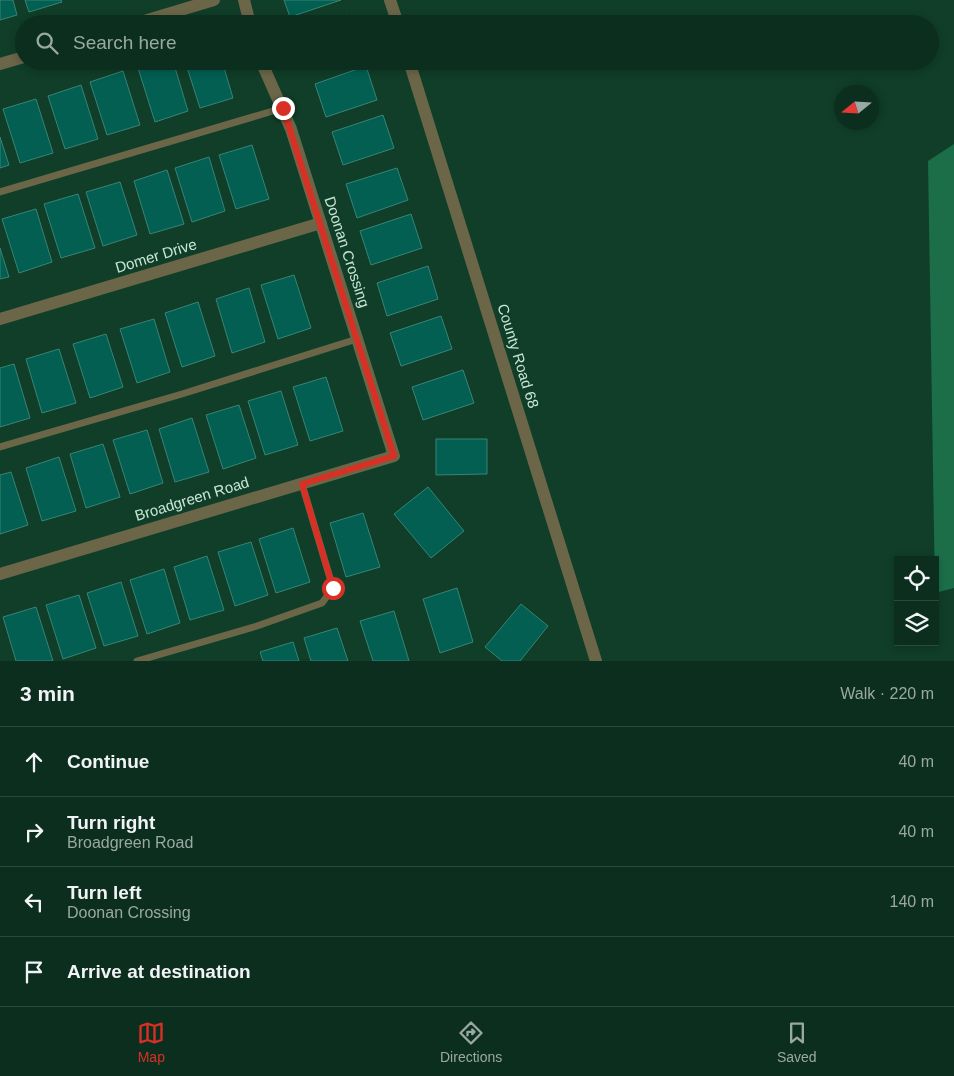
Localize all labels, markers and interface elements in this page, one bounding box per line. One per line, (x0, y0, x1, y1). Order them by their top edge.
search box (15, 15, 939, 70)
icon: search (33, 29, 61, 57)
text: Search here (73, 32, 177, 53)
north arrow (834, 85, 879, 130)
route end (272, 97, 295, 120)
street label: Doonan Crossing (321, 194, 373, 310)
street label: Domer Drive (113, 235, 199, 276)
street label: County Road 68 (495, 302, 542, 410)
street label: Broadgreen Road (133, 473, 251, 524)
map controls (894, 556, 939, 646)
button: locate (894, 556, 939, 601)
route start (322, 577, 345, 600)
button: layers (894, 601, 939, 646)
text: 3 min (20, 682, 75, 705)
text: Walk · 220 m (840, 685, 934, 702)
icon: ahead (20, 748, 48, 776)
text: Continue (67, 751, 149, 772)
text: 40 m (898, 753, 934, 770)
text: Turn right (67, 812, 155, 833)
icon: right (20, 818, 48, 846)
text: 40 m (898, 823, 934, 840)
text: Broadgreen Road (67, 834, 193, 851)
text: Turn left (67, 882, 142, 903)
icon: left (20, 888, 48, 916)
text: 140 m (890, 893, 934, 910)
text: Doonan Crossing (67, 904, 191, 921)
icon: arrive (20, 958, 48, 986)
text: Arrive at destination (67, 961, 251, 982)
tab: Map (137, 1019, 165, 1065)
tab: Directions (440, 1019, 502, 1065)
tab: Saved (777, 1019, 817, 1065)

